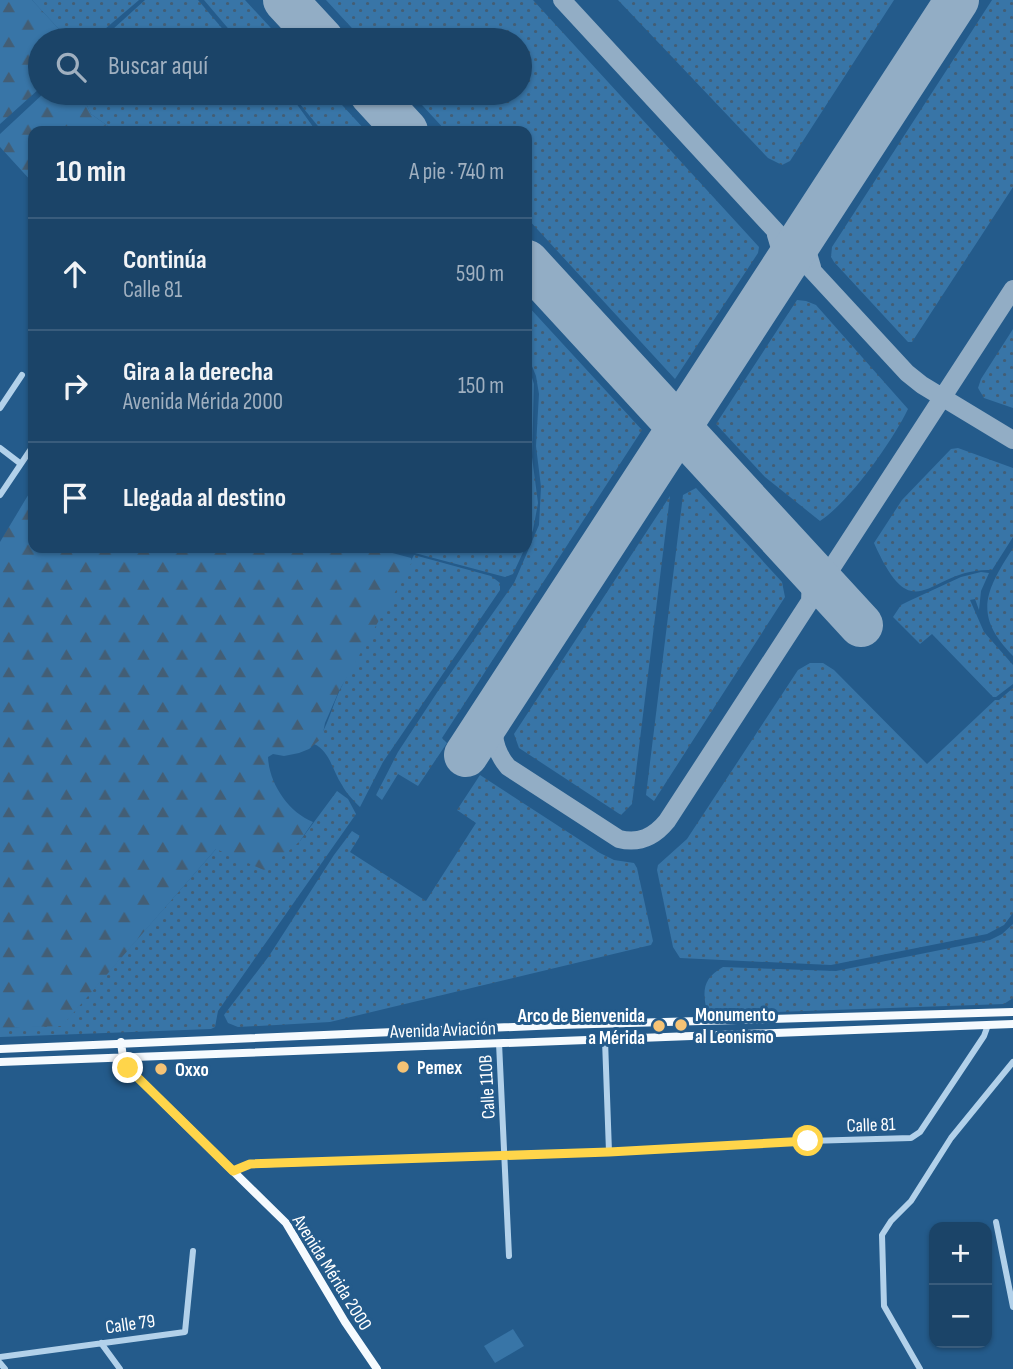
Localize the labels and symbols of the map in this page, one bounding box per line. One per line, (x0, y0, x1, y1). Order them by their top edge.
place label: Monumento al Leonismo (695, 1004, 776, 1049)
place label: Arco de Bienvenida a Mérida (517, 1005, 645, 1050)
street label: Avenida Aviación (389, 1017, 496, 1044)
marker: Monumento al Leonismo (673, 1017, 689, 1033)
marker: Arco de Bienvenida a Mérida (651, 1018, 667, 1034)
route end (112, 1052, 143, 1083)
street label: Calle 110B (474, 1054, 501, 1120)
place label: Pemex (417, 1057, 462, 1080)
place label: Oxxo (175, 1059, 209, 1082)
marker: Pemex (395, 1059, 411, 1075)
marker: Oxxo (153, 1061, 169, 1077)
street label: Calle 81 (846, 1113, 896, 1138)
route start (792, 1125, 823, 1156)
street label: Avenida Mérida 2000 (286, 1210, 376, 1335)
street label: Calle 79 (104, 1310, 157, 1339)

